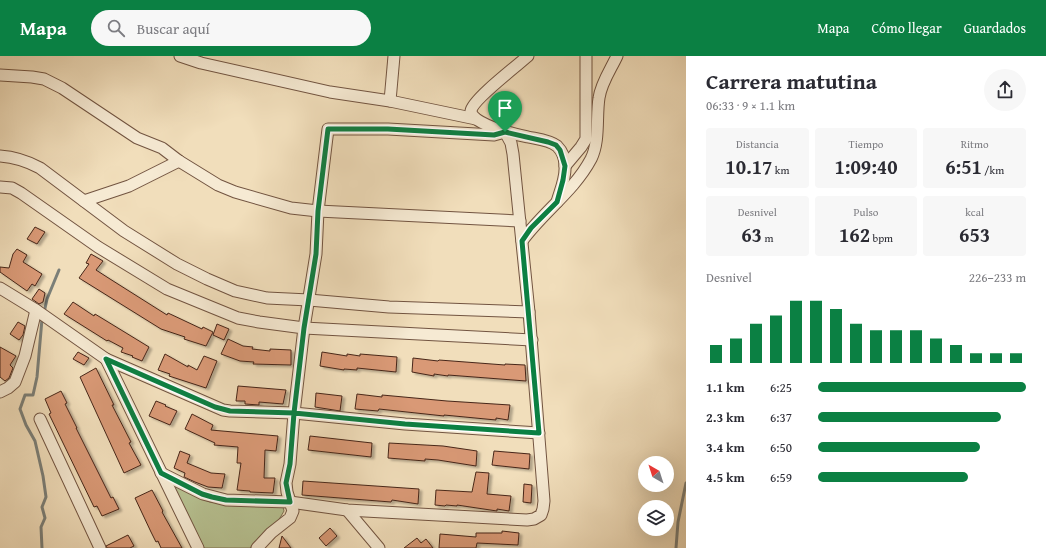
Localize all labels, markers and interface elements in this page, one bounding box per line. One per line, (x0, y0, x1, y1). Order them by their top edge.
search box (91, 10, 371, 46)
text: Mapa (20, 14, 67, 42)
icon: search (105, 17, 127, 39)
text: Buscar aquí (137, 18, 210, 39)
text: Mapa (817, 18, 849, 38)
text: Cómo llegar (871, 18, 942, 38)
text: Guardados (964, 18, 1026, 38)
text: Carrera matutina (706, 65, 877, 97)
button: share (984, 69, 1026, 111)
pin (488, 91, 522, 132)
text: 06:33 · 9 × 1.1 km (706, 96, 795, 115)
icon: arrive (494, 97, 516, 119)
text: Distancia (736, 136, 779, 152)
text: Tiempo (849, 136, 883, 152)
text: Ritmo (961, 136, 989, 152)
text: 10.17 (725, 152, 772, 181)
text: 1:09:40 (834, 152, 898, 181)
text: 6:51 (945, 152, 982, 181)
text: km (772, 162, 789, 178)
text: /km (982, 162, 1004, 178)
text: Desnivel (738, 204, 777, 220)
text: Pulso (854, 204, 878, 220)
text: kcal (965, 204, 984, 220)
text: 63 (741, 220, 762, 249)
text: 162 (839, 220, 870, 249)
text: 653 (959, 220, 990, 249)
text: m (762, 230, 773, 246)
text: bpm (870, 230, 893, 246)
text: Desnivel (706, 268, 752, 287)
text: 226–233 m (969, 268, 1026, 287)
text: 1.1 km (706, 378, 745, 397)
text: 6:25 (770, 378, 792, 397)
text: 2.3 km (706, 408, 745, 427)
text: 6:37 (770, 408, 792, 427)
text: 3.4 km (706, 438, 745, 457)
text: 6:50 (770, 438, 792, 457)
north arrow (638, 456, 674, 492)
map controls (638, 456, 674, 536)
text: 4.5 km (706, 468, 745, 487)
text: 6:59 (770, 468, 792, 487)
button: layers (638, 500, 674, 536)

